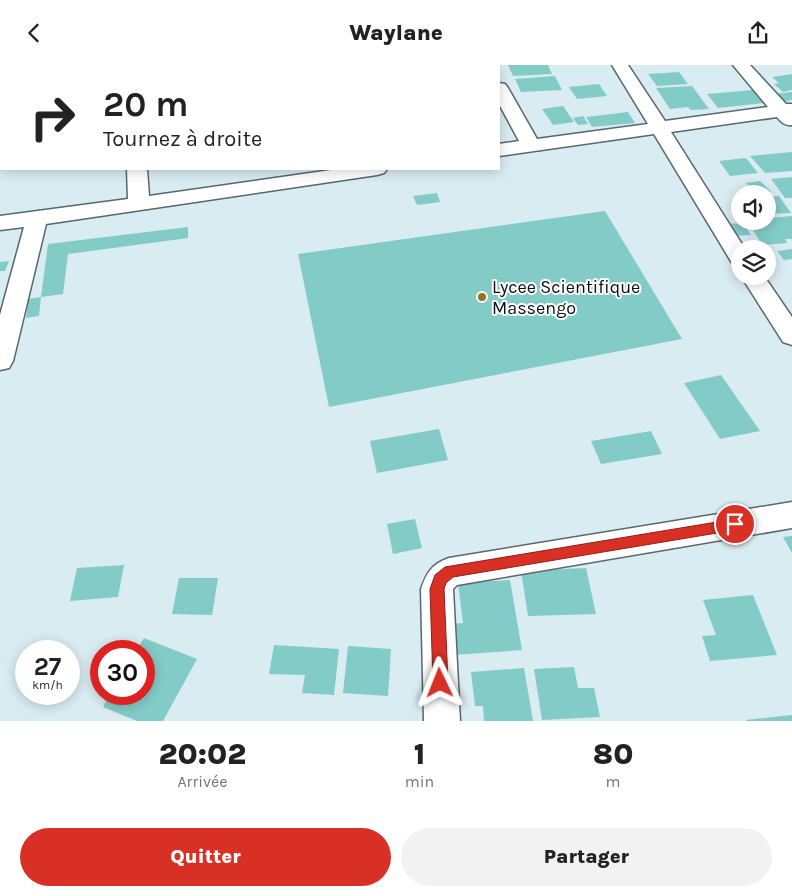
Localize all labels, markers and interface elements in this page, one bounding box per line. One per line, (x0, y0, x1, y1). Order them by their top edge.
icon: back (20, 19, 48, 47)
icon: share (744, 19, 772, 47)
text: Waylane (349, 20, 443, 46)
text: 20 m (103, 84, 188, 125)
icon: right (20, 85, 85, 150)
text: Tournez à droite (103, 126, 262, 152)
map controls (731, 185, 776, 285)
button: sound (731, 185, 776, 230)
button: layers (731, 240, 776, 285)
place label: Lycee Scientifique Massengo (492, 276, 640, 319)
marker: Lycee Scientifique Massengo (476, 291, 488, 303)
pin (714, 503, 756, 545)
icon: arrive (721, 510, 749, 538)
speed limit sign: 30 (90, 640, 155, 705)
text: 27 (34, 652, 61, 681)
position arrow (413, 656, 465, 708)
text: km/h (32, 678, 63, 692)
text: 20:02 (159, 736, 246, 772)
text: 1 (414, 736, 425, 772)
text: 80 (593, 736, 633, 772)
text: Arrivée (177, 772, 227, 791)
text: min (405, 772, 434, 791)
text: m (606, 772, 621, 791)
button: Quitter (20, 828, 391, 886)
button: Partager (401, 828, 772, 886)

